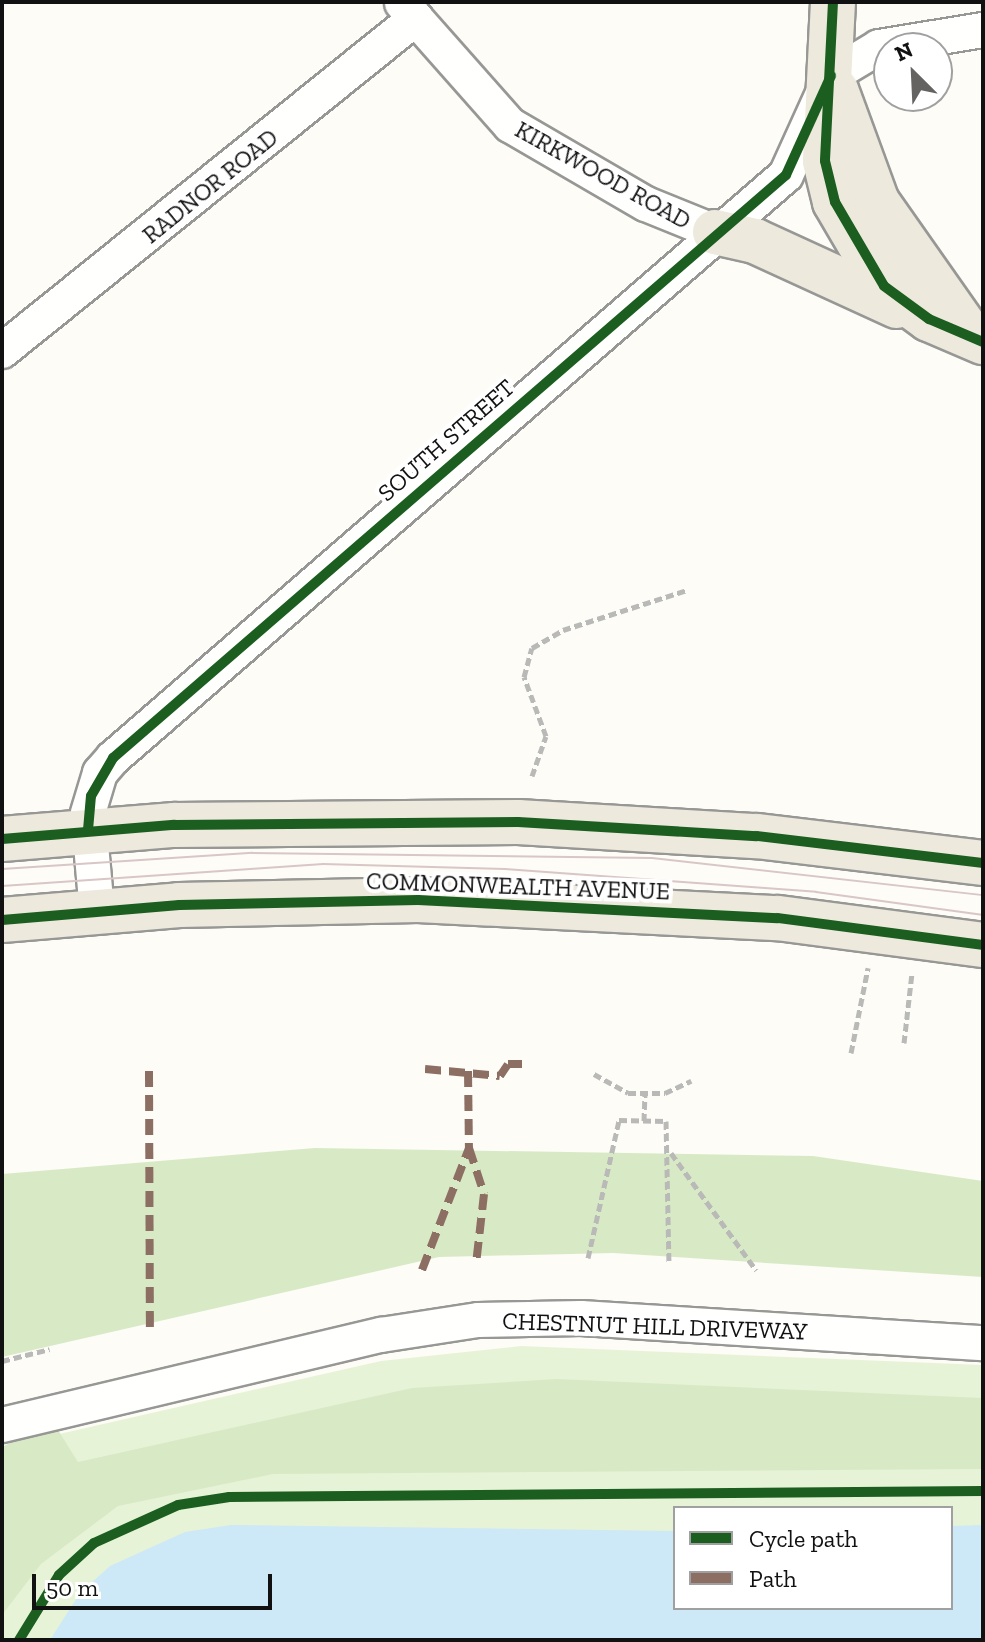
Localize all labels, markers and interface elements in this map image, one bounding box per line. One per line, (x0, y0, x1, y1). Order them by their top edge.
north arrow (873, 32, 953, 112)
text: N (891, 36, 917, 67)
street label: KIRKWOOD ROAD (510, 115, 696, 235)
street label: RADNOR ROAD (137, 123, 283, 249)
street label: SOUTH STREET (372, 373, 520, 507)
street label: COMMONWEALTH AVENUE (365, 866, 671, 906)
street label: CHESTNUT HILL DRIVEWAY (501, 1306, 809, 1346)
legend (673, 1506, 953, 1610)
text: Cycle path (749, 1524, 858, 1553)
scale bar (36, 1558, 276, 1608)
text: Path (749, 1564, 797, 1593)
text: 50 m (46, 1573, 98, 1602)

